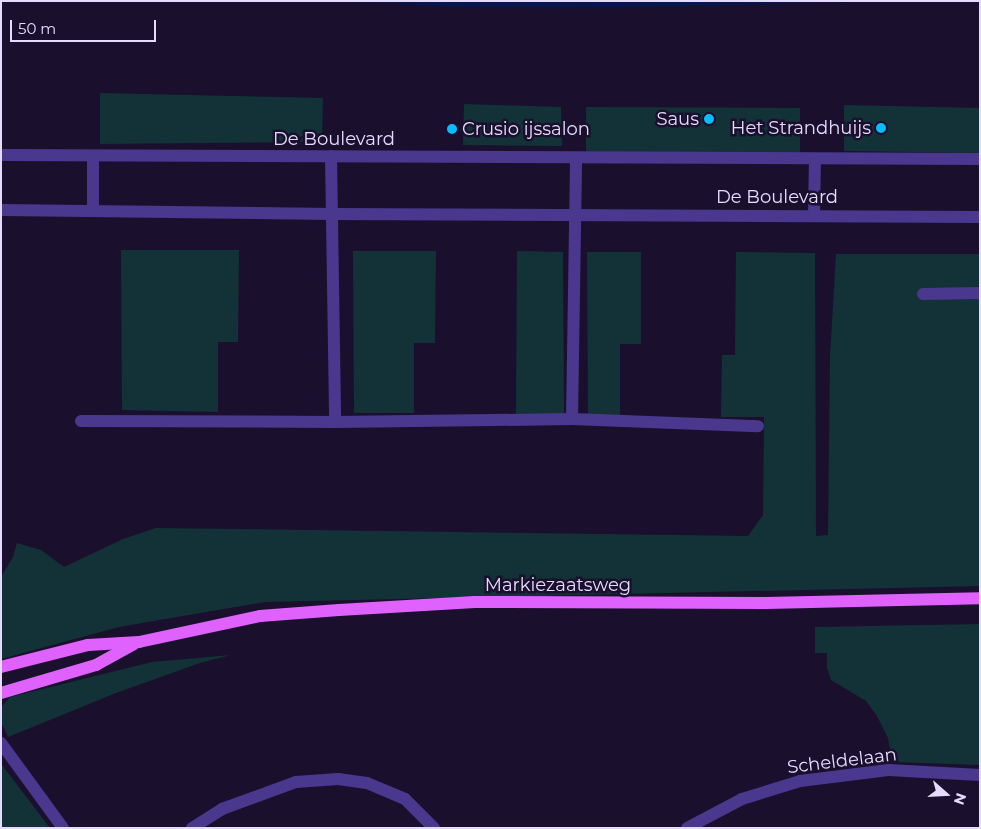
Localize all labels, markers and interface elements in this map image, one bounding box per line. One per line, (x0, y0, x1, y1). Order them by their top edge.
scale bar (12, 10, 159, 42)
text: 50 m (18, 19, 56, 38)
place label: Saus (656, 108, 699, 130)
marker: Saus (703, 113, 715, 125)
place label: Het Strandhuijs (731, 117, 871, 139)
place label: Crusio ijssalon (462, 118, 590, 140)
marker: Het Strandhuijs (875, 122, 887, 134)
marker: Crusio ijssalon (446, 123, 458, 135)
street label: De Boulevard (273, 128, 395, 150)
street label: De Boulevard (716, 186, 838, 208)
street label: Markiezaatsweg (485, 574, 631, 596)
street label: Scheldelaan (786, 744, 898, 778)
north arrow (921, 769, 971, 819)
text: N (950, 791, 971, 807)

